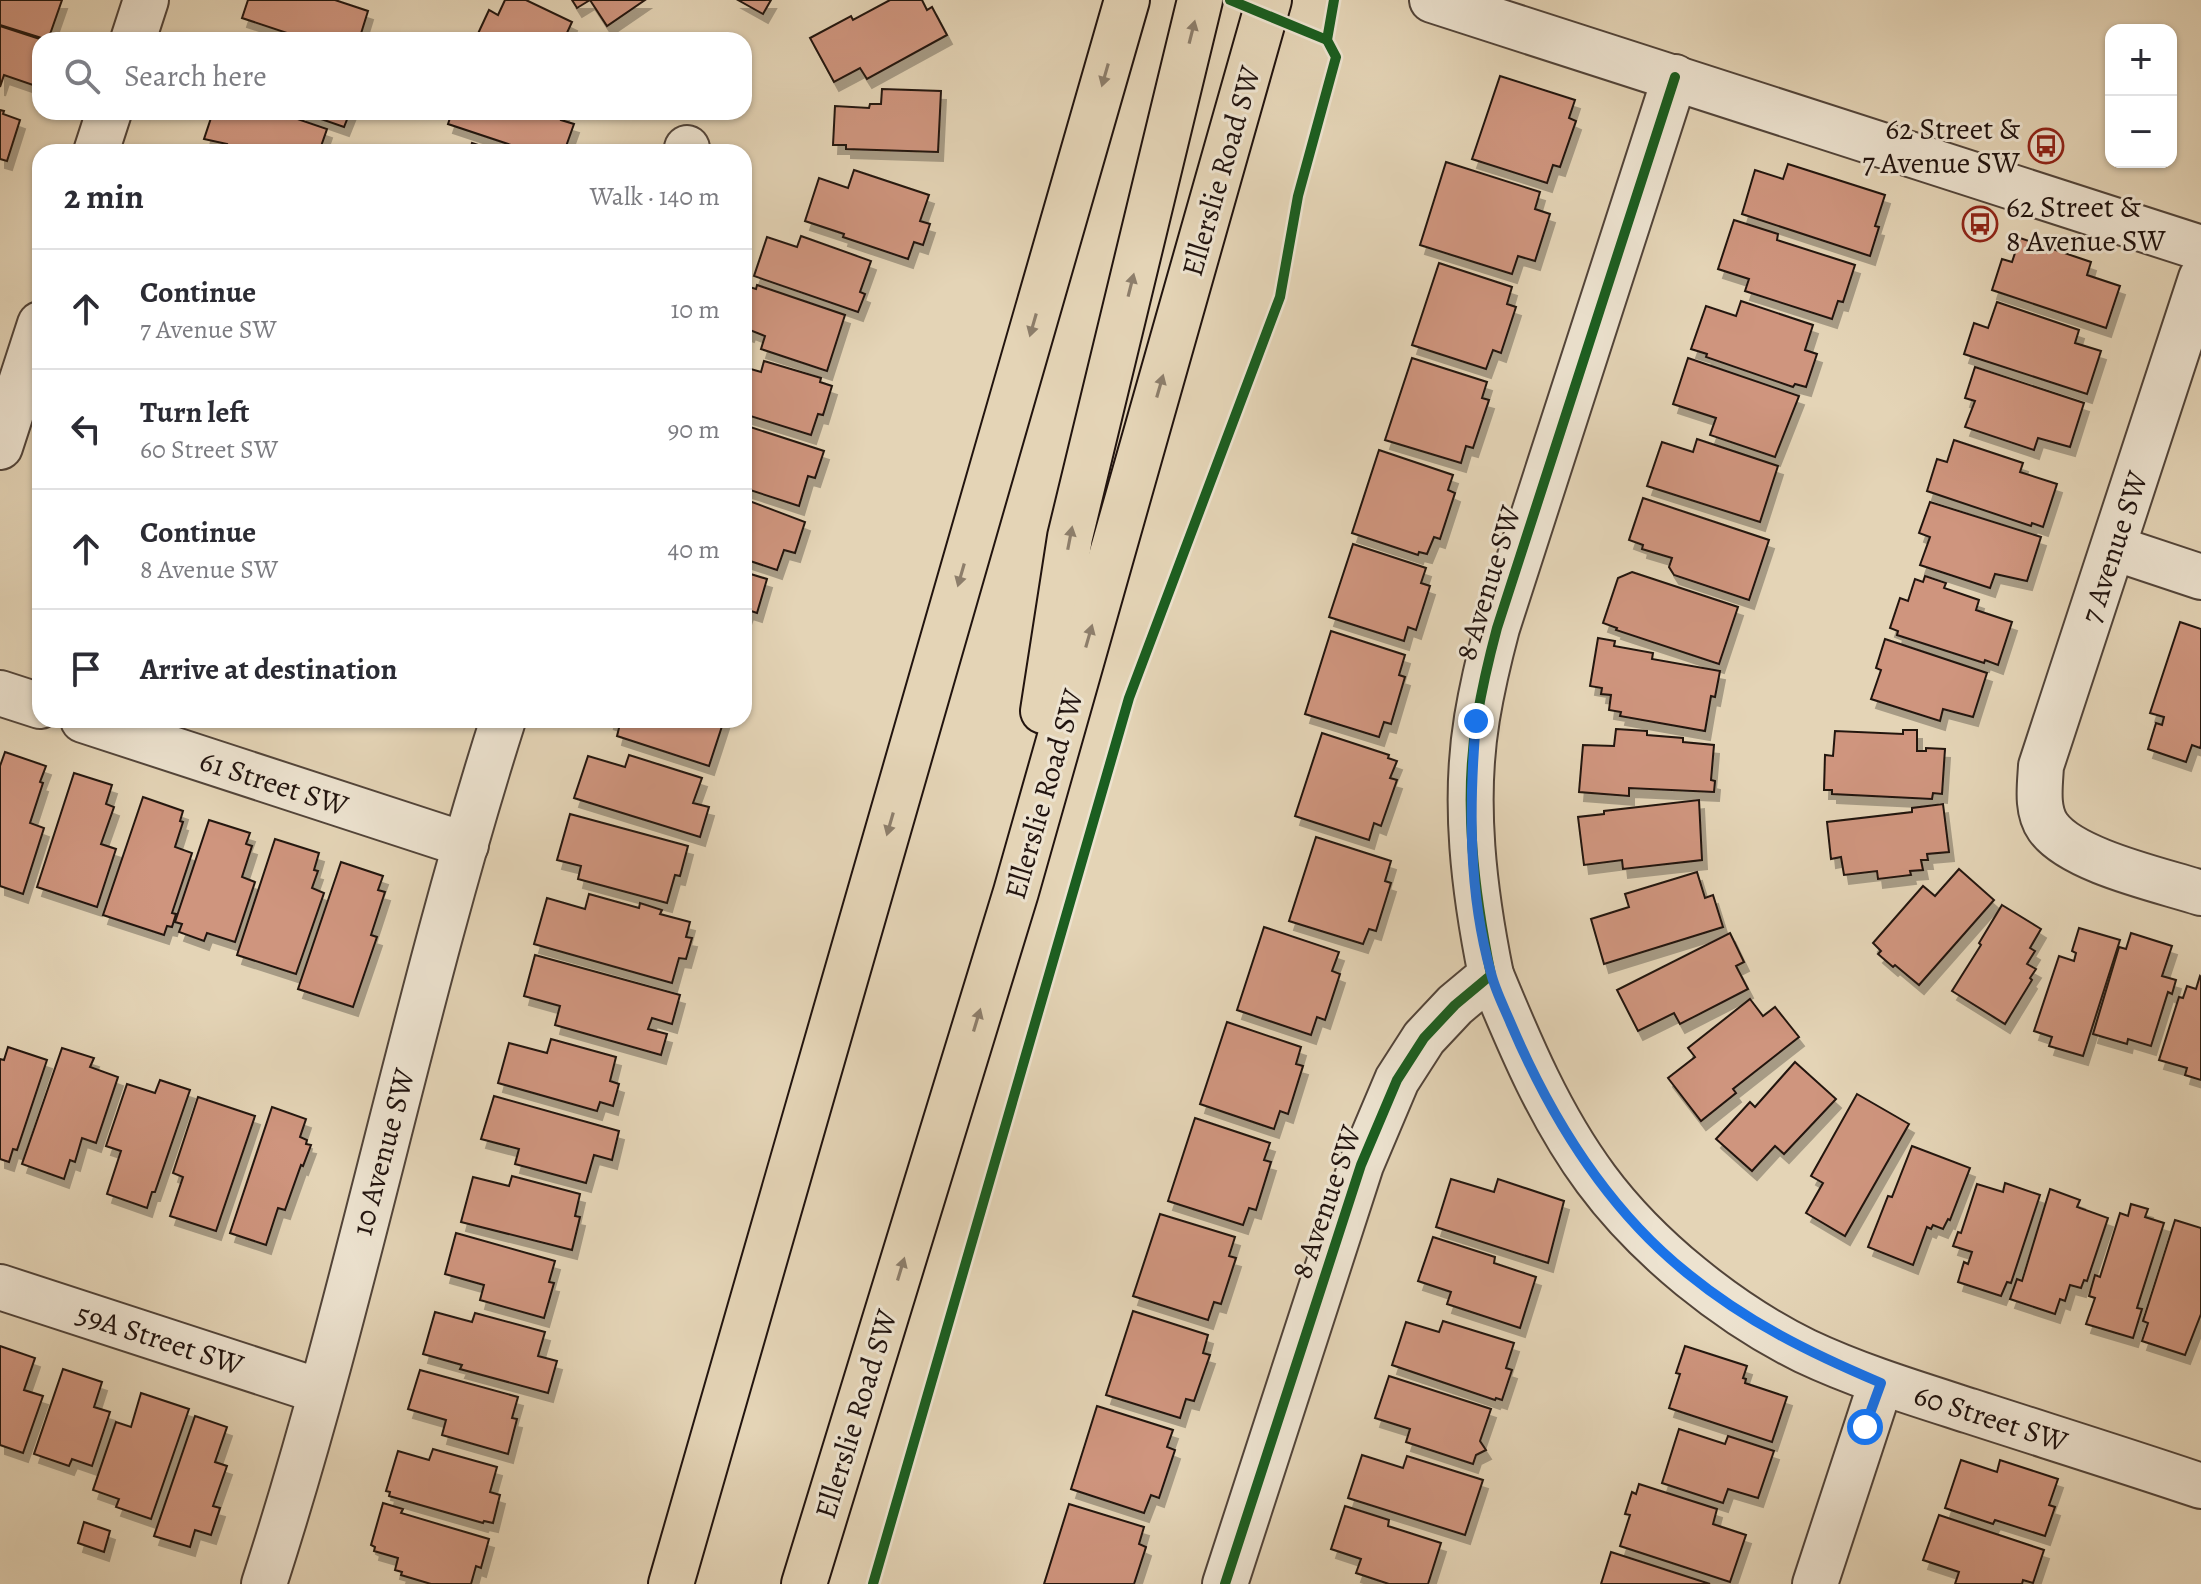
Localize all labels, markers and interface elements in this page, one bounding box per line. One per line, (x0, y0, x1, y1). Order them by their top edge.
one-way arrow (1187, 20, 1199, 45)
map controls (2105, 24, 2177, 168)
button: + (2105, 24, 2177, 96)
search box (32, 32, 752, 120)
icon: search (60, 54, 104, 98)
text: Search here (124, 56, 267, 96)
street label: Ellerslie Road SW (1172, 61, 1270, 281)
one-way arrow (1099, 62, 1111, 87)
button: − (2105, 96, 2177, 168)
place label: 62 Street & 7 Avenue SW (1862, 109, 2021, 183)
bus stop icon: 62 Street & 7 Avenue SW (2027, 127, 2065, 165)
text: 2 min (64, 173, 144, 220)
text: Walk · 140 m (590, 179, 720, 214)
place label: 62 Street & 8 Avenue SW (2006, 187, 2166, 261)
bus stop icon: 62 Street & 8 Avenue SW (1961, 205, 1999, 243)
text: Continue (140, 272, 256, 312)
one-way arrow (1125, 272, 1138, 297)
icon: ahead (64, 287, 108, 331)
text: 10 m (670, 292, 720, 327)
text: 7 Avenue SW (140, 312, 277, 347)
one-way arrow (1027, 312, 1039, 337)
one-way arrow (1154, 373, 1167, 397)
text: Turn left (140, 392, 249, 432)
icon: left (64, 407, 108, 451)
text: 90 m (668, 412, 720, 447)
text: 60 Street SW (140, 432, 278, 467)
street label: 7 Avenue SW (2071, 466, 2157, 628)
street label: 8 Avenue SW (1446, 501, 1530, 665)
text: Continue (140, 512, 256, 552)
one-way arrow (1064, 525, 1077, 550)
icon: ahead (64, 527, 108, 571)
text: 40 m (668, 532, 720, 567)
text: 8 Avenue SW (140, 552, 278, 587)
one-way arrow (955, 562, 967, 587)
one-way arrow (1083, 623, 1096, 647)
icon: arrive (64, 647, 108, 691)
text: Arrive at destination (140, 649, 397, 689)
street label: Ellerslie Road SW (995, 684, 1093, 904)
route end (1458, 703, 1494, 739)
street label: 61 Street SW (195, 740, 353, 826)
one-way arrow (883, 812, 895, 837)
one-way arrow (971, 1008, 984, 1032)
street label: 10 Avenue SW (342, 1064, 424, 1240)
street label: 8 Avenue SW (1281, 1120, 1371, 1284)
one-way arrow (895, 1256, 908, 1280)
street label: 59A Street SW (71, 1293, 249, 1385)
street label: Ellerslie Road SW (805, 1304, 907, 1524)
street label: 60 Street SW (1909, 1374, 2073, 1462)
route start (1847, 1409, 1883, 1445)

